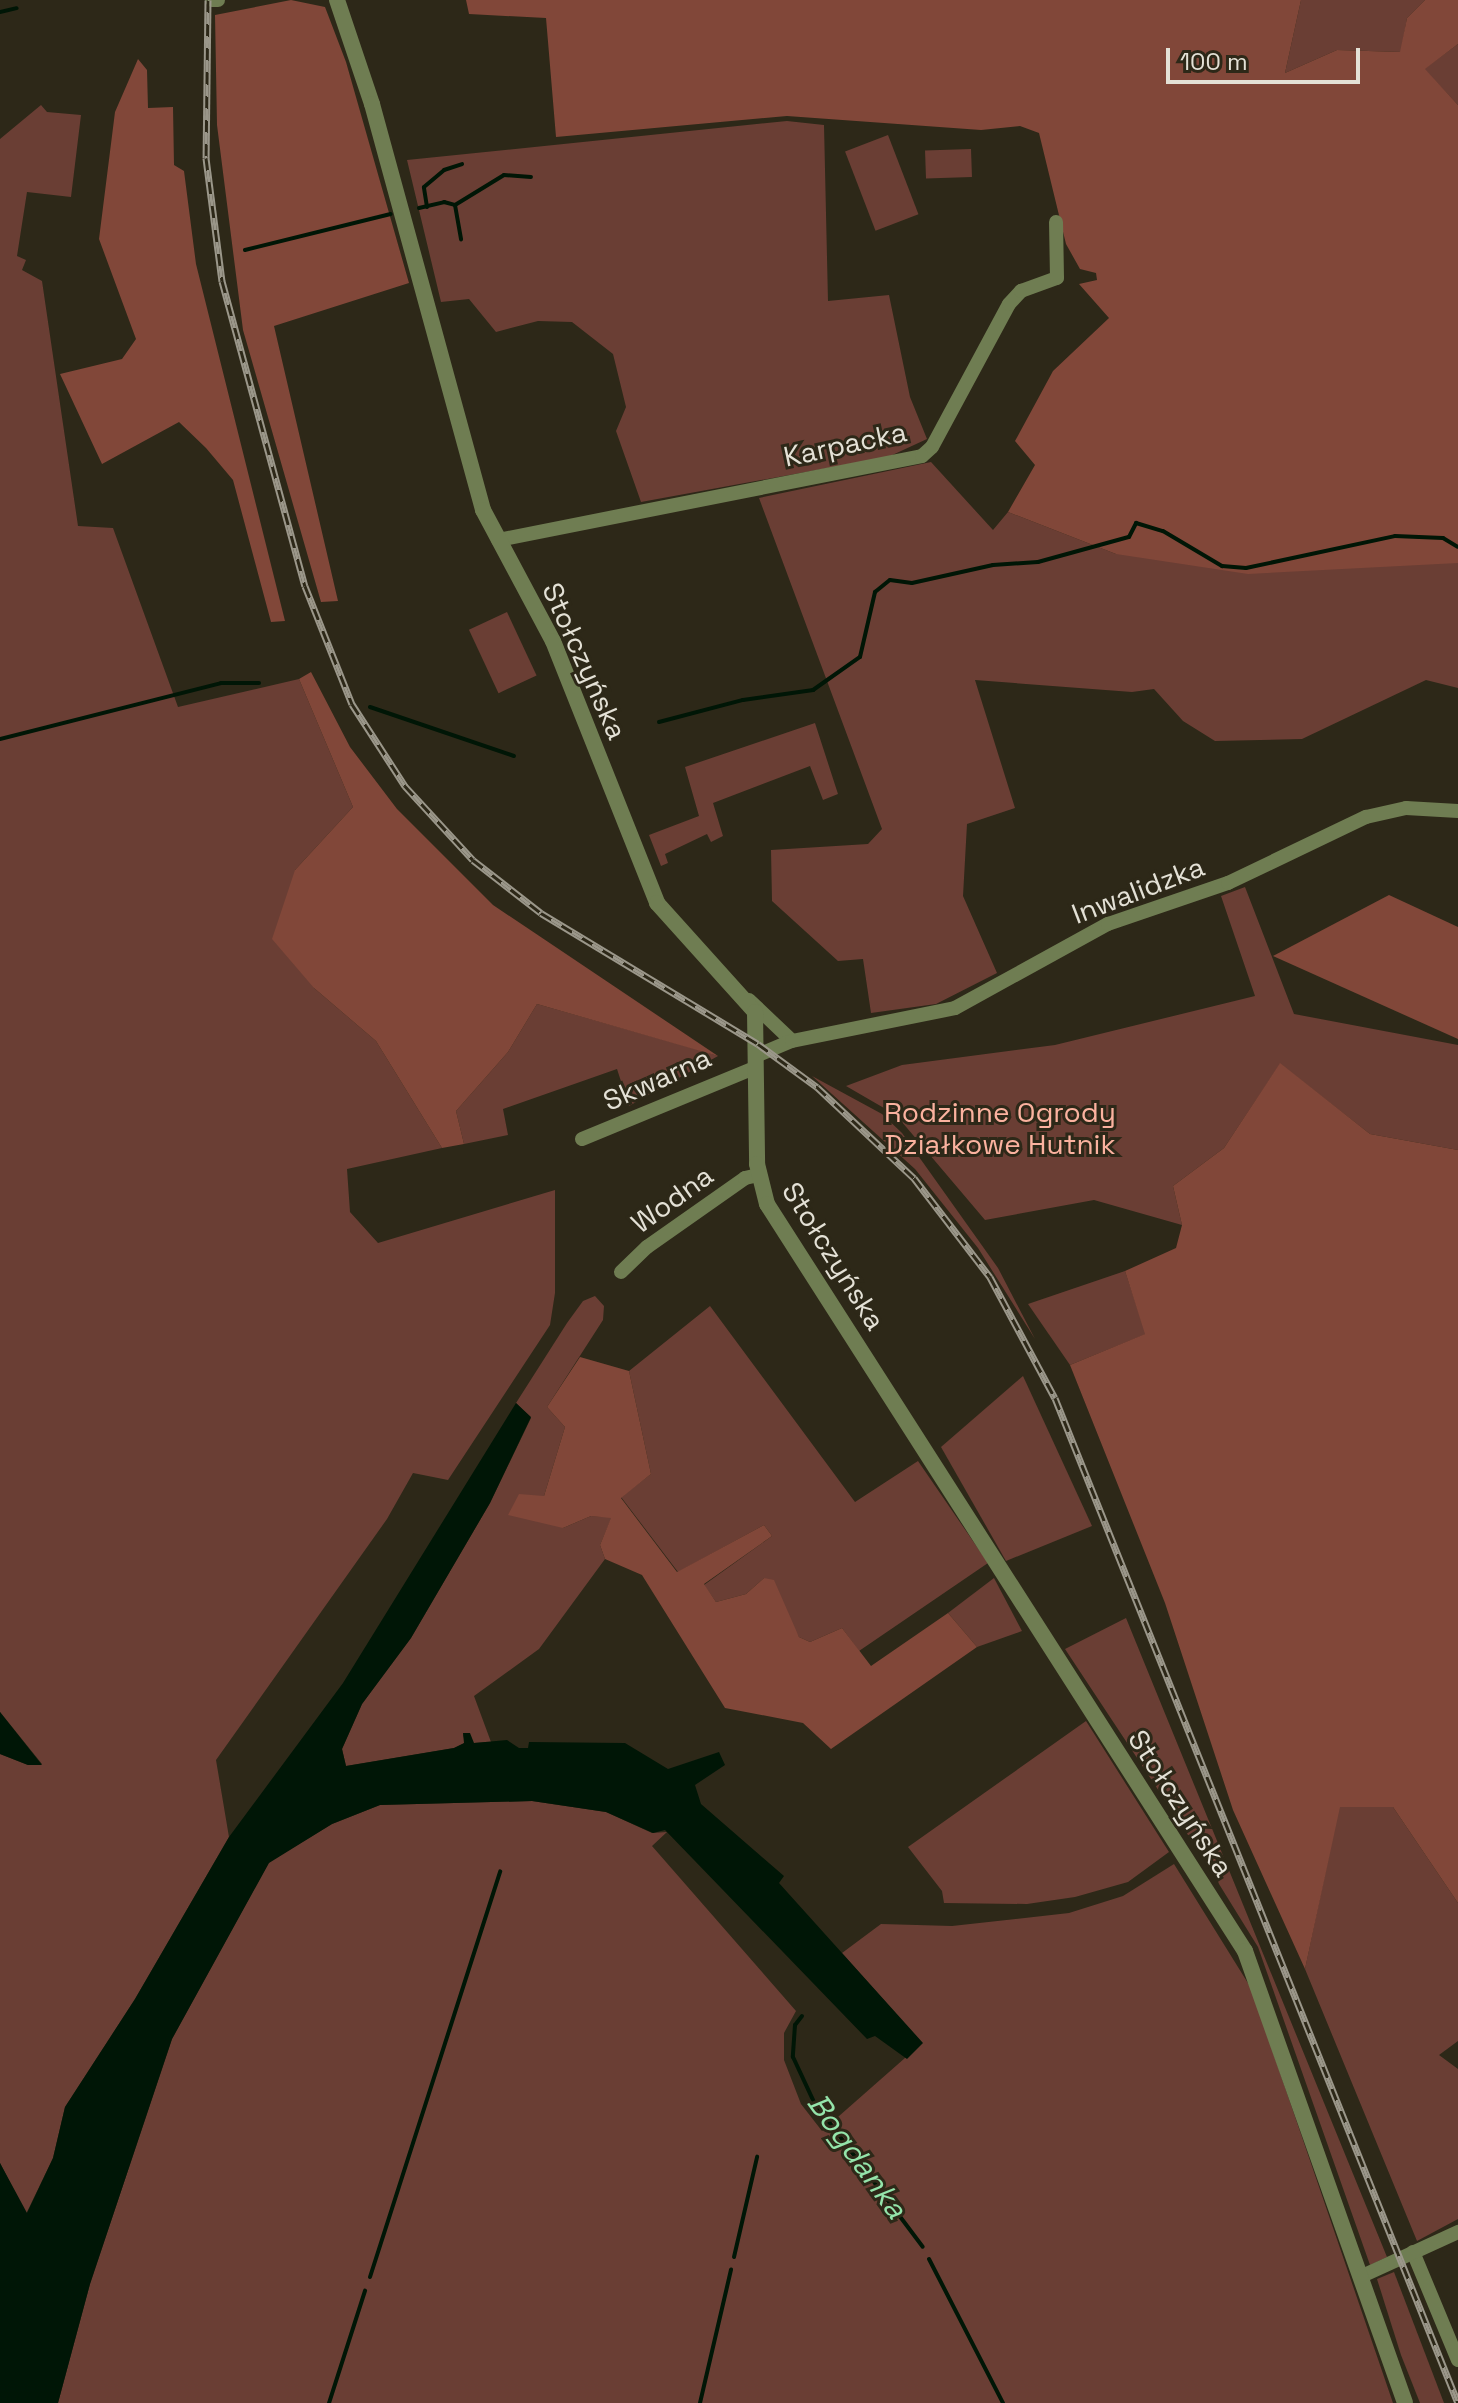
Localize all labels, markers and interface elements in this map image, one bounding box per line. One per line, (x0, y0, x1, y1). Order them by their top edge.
scale bar (1170, 32, 1364, 82)
text: 100 m (1180, 46, 1248, 77)
street label: Karpacka (780, 415, 910, 473)
street label: Stołczyńska (536, 577, 634, 745)
street label: Inwalidzka (1067, 849, 1209, 931)
street label: Skwarna (598, 1040, 716, 1118)
park label: Rodzinne Ogrody Działkowe Hutnik (884, 1095, 1116, 1161)
street label: Wodna (625, 1158, 719, 1240)
street label: Stołczyńska (775, 1176, 893, 1336)
street label: Stołczyńska (1121, 1723, 1241, 1883)
water label: Bogdanka (800, 2087, 914, 2225)

